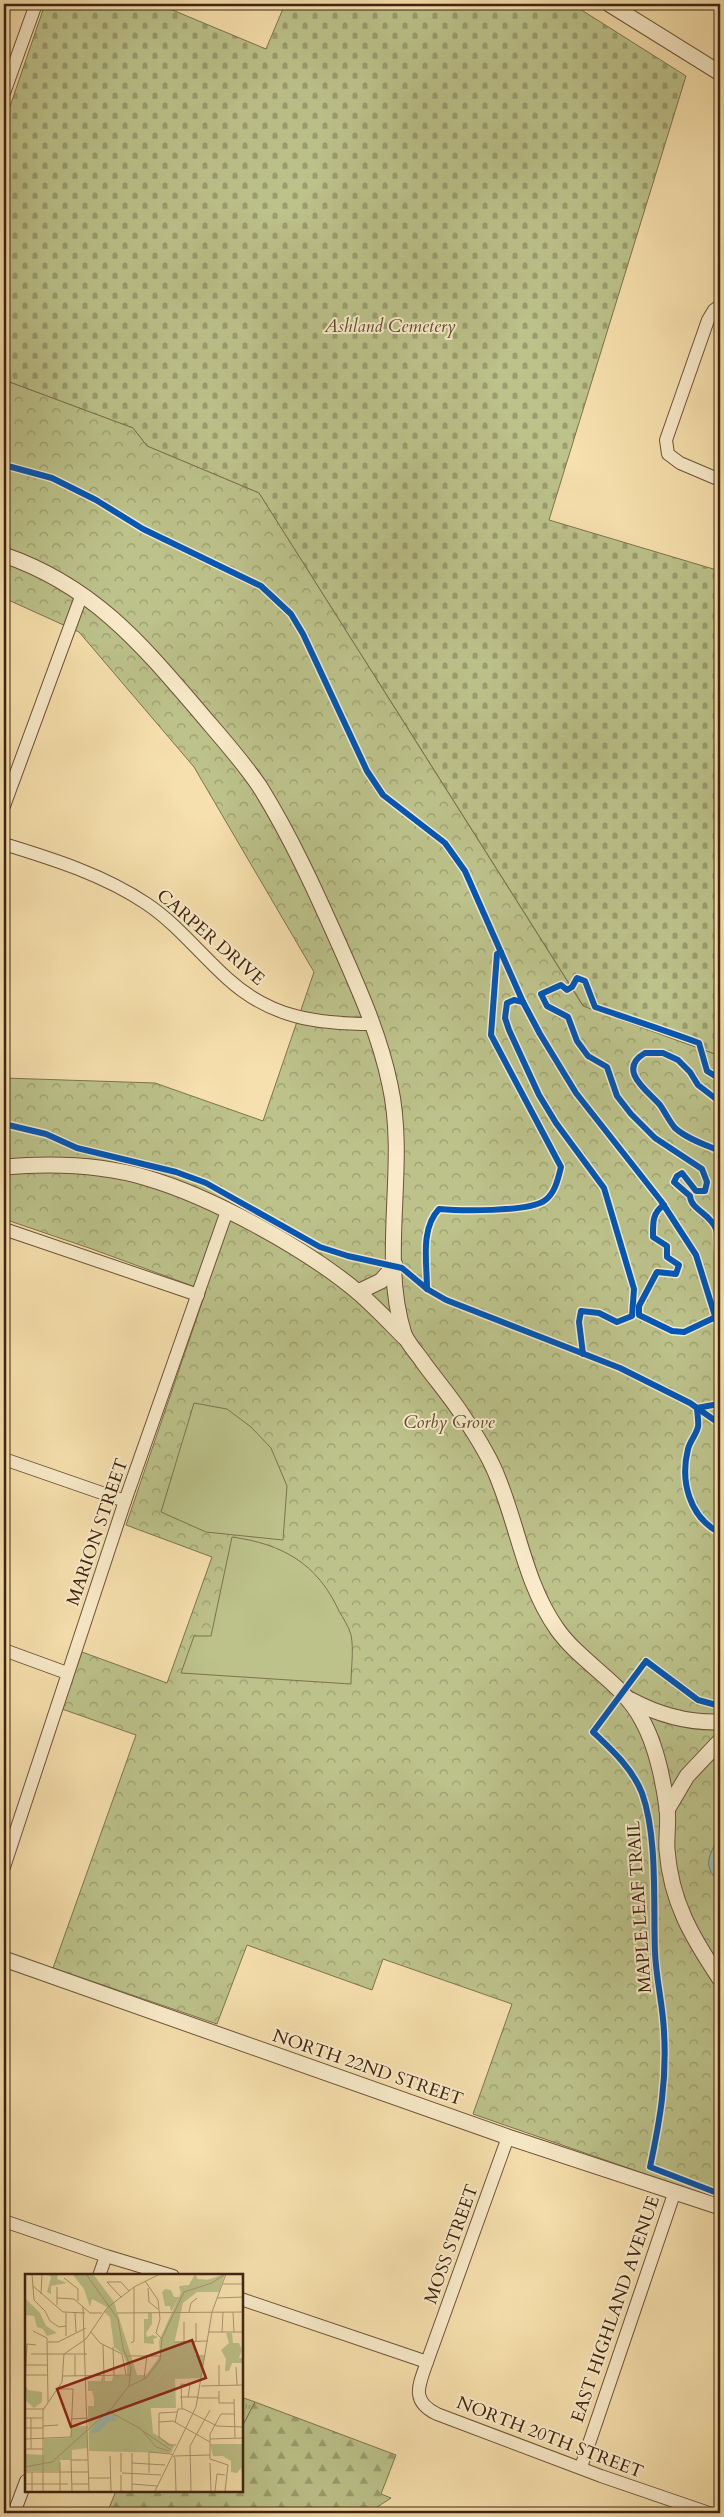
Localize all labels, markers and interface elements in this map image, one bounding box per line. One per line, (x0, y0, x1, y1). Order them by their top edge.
park label: Ashland Cemetery (323, 314, 456, 339)
street label: CARPER DRIVE (151, 883, 270, 991)
park label: Corby Grove (403, 1410, 496, 1435)
street label: MARION STREET (61, 1455, 134, 1609)
street label: MAPLE LEAF TRAIL (621, 1820, 658, 1994)
street label: NORTH 22ND STREET (269, 2023, 466, 2112)
street label: MOSS STREET (418, 2181, 485, 2307)
street label: EAST HIGHLAND AVENUE (565, 2192, 666, 2426)
inset map (25, 2274, 242, 2492)
street label: NORTH 20TH STREET (453, 2390, 647, 2485)

